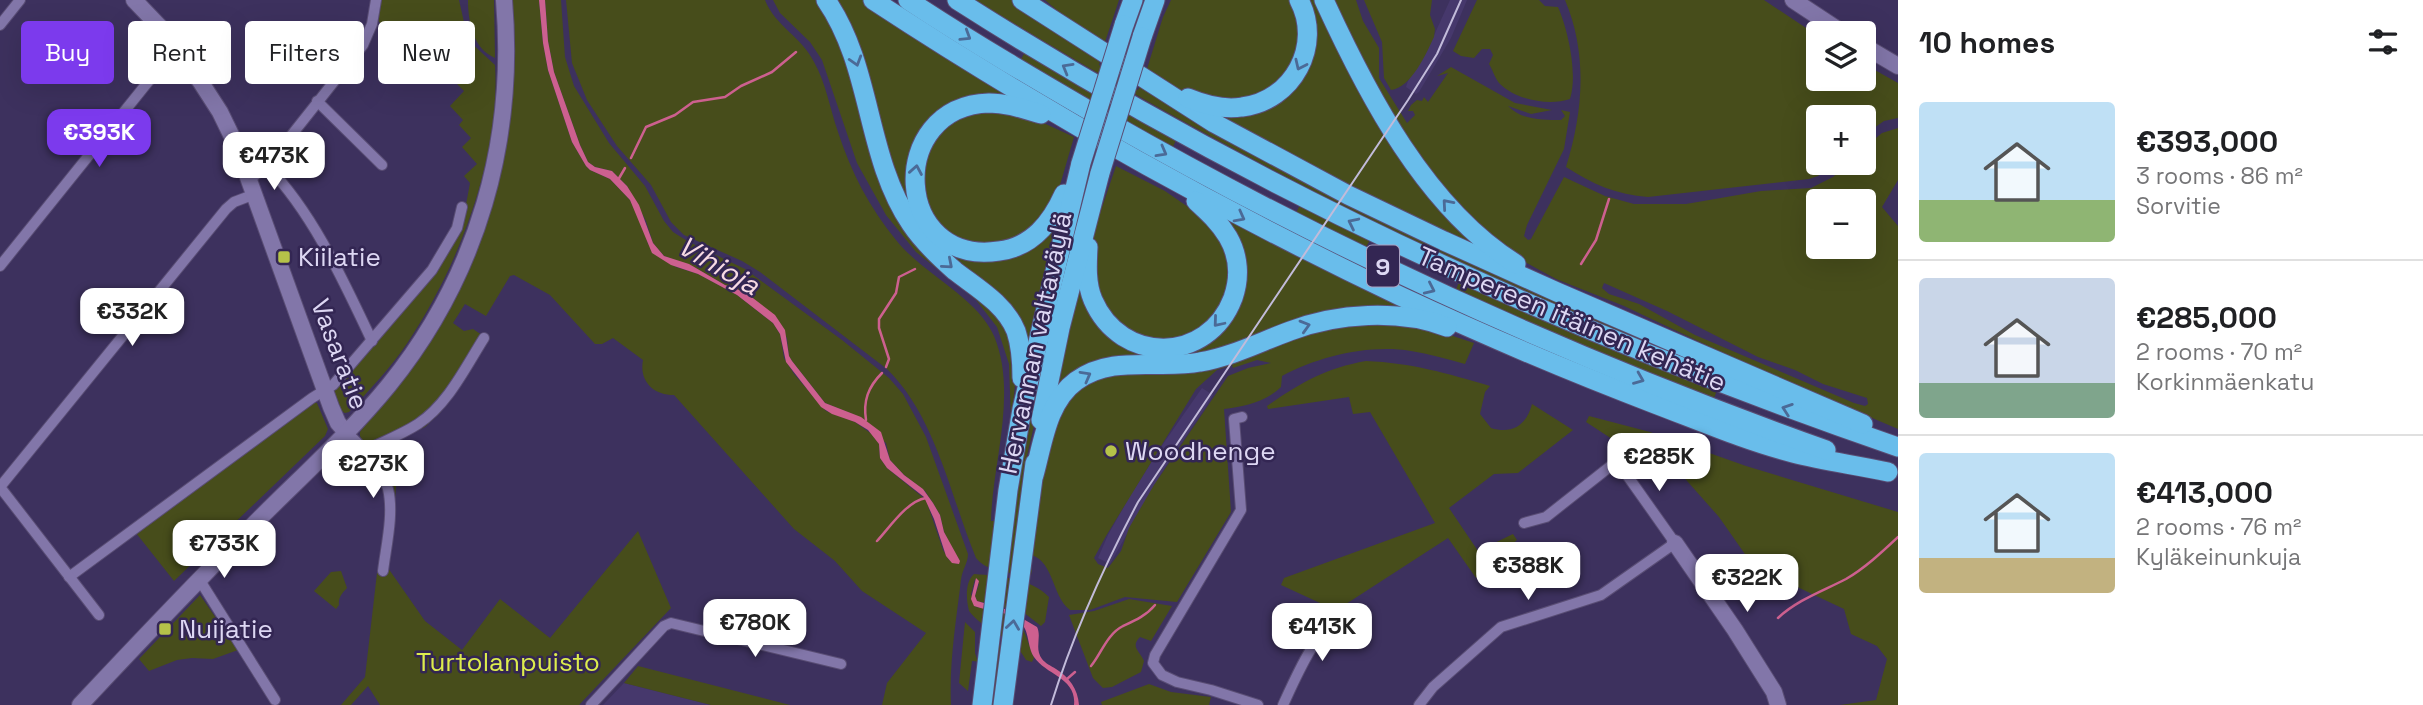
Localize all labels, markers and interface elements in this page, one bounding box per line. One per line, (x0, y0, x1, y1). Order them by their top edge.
chip: Buy (21, 21, 114, 84)
chip: Rent (128, 21, 231, 84)
chip: Filters (245, 21, 364, 84)
chip: New (378, 21, 475, 84)
map controls (1806, 21, 1876, 259)
button: layers (1806, 21, 1876, 91)
text: 10 homes (1919, 23, 2055, 62)
icon: filters (2364, 23, 2402, 61)
one-way arrow (959, 28, 972, 41)
one-way arrow (847, 55, 862, 67)
one-way arrow (1294, 58, 1308, 70)
one-way arrow (1062, 63, 1075, 76)
button: + (1806, 105, 1876, 175)
pin: €393K (50, 110, 148, 169)
text: €393K (63, 117, 135, 147)
text: €393,000 (2136, 122, 2278, 161)
icon: home (1975, 130, 2059, 214)
pin: €473K (225, 132, 323, 192)
text: €473K (239, 140, 309, 170)
one-way arrow (1155, 144, 1167, 157)
text: 3 rooms · 86 m² (2136, 161, 2303, 191)
one-way arrow (908, 164, 923, 176)
button: − (1806, 189, 1876, 259)
text: Sorvitie (2136, 191, 2221, 221)
one-way arrow (1443, 199, 1455, 212)
one-way arrow (1233, 208, 1245, 222)
street label: Hervannan valtaväylä (991, 209, 1079, 477)
one-way arrow (1348, 217, 1360, 231)
water label: Vihioja (672, 227, 767, 303)
street label: Tampereen itäinen kehätie (1413, 239, 1731, 399)
place label: Kiilatie (298, 240, 381, 274)
road number: 9 (1367, 246, 1399, 286)
marker: Kiilatie (276, 249, 292, 265)
one-way arrow (940, 256, 953, 268)
one-way arrow (1423, 280, 1435, 294)
pin: €332K (83, 288, 181, 348)
street label: Vasaratie (303, 294, 377, 414)
text: €332K (96, 296, 168, 326)
text: €285,000 (2136, 298, 2277, 337)
icon: home (1975, 306, 2059, 390)
one-way arrow (1214, 314, 1227, 327)
one-way arrow (1298, 320, 1310, 335)
text: 2 rooms · 70 m² (2136, 337, 2302, 367)
text: Korkinmäenkatu (2136, 367, 2314, 397)
one-way arrow (1078, 371, 1091, 384)
one-way arrow (1632, 371, 1644, 385)
one-way arrow (1782, 403, 1794, 417)
place label: Woodhenge (1125, 434, 1276, 468)
pin: €285K (1610, 434, 1708, 493)
pin: €273K (324, 440, 422, 500)
text: €285K (1623, 441, 1695, 471)
marker: Woodhenge (1103, 443, 1119, 459)
text: €273K (338, 448, 408, 478)
text: €413,000 (2136, 473, 2273, 512)
icon: home (1975, 481, 2059, 565)
text: 2 rooms · 76 m² (2136, 512, 2301, 542)
pin: €733K (175, 520, 273, 580)
text: €733K (189, 528, 259, 558)
pin: €388K (1479, 542, 1577, 602)
text: Kyläkeinunkuja (2136, 542, 2301, 572)
text: €388K (1492, 550, 1564, 580)
pin: €322K (1698, 554, 1796, 614)
text: €322K (1711, 562, 1783, 592)
pin: €780K (706, 600, 804, 659)
pin: €413K (1273, 604, 1371, 663)
text: €780K (719, 607, 791, 637)
text: €413K (1288, 611, 1356, 641)
place label: Nuijatie (179, 612, 273, 646)
one-way arrow (1006, 619, 1021, 630)
marker: Nuijatie (157, 621, 173, 637)
park label: Turtolanpuisto (416, 645, 600, 679)

